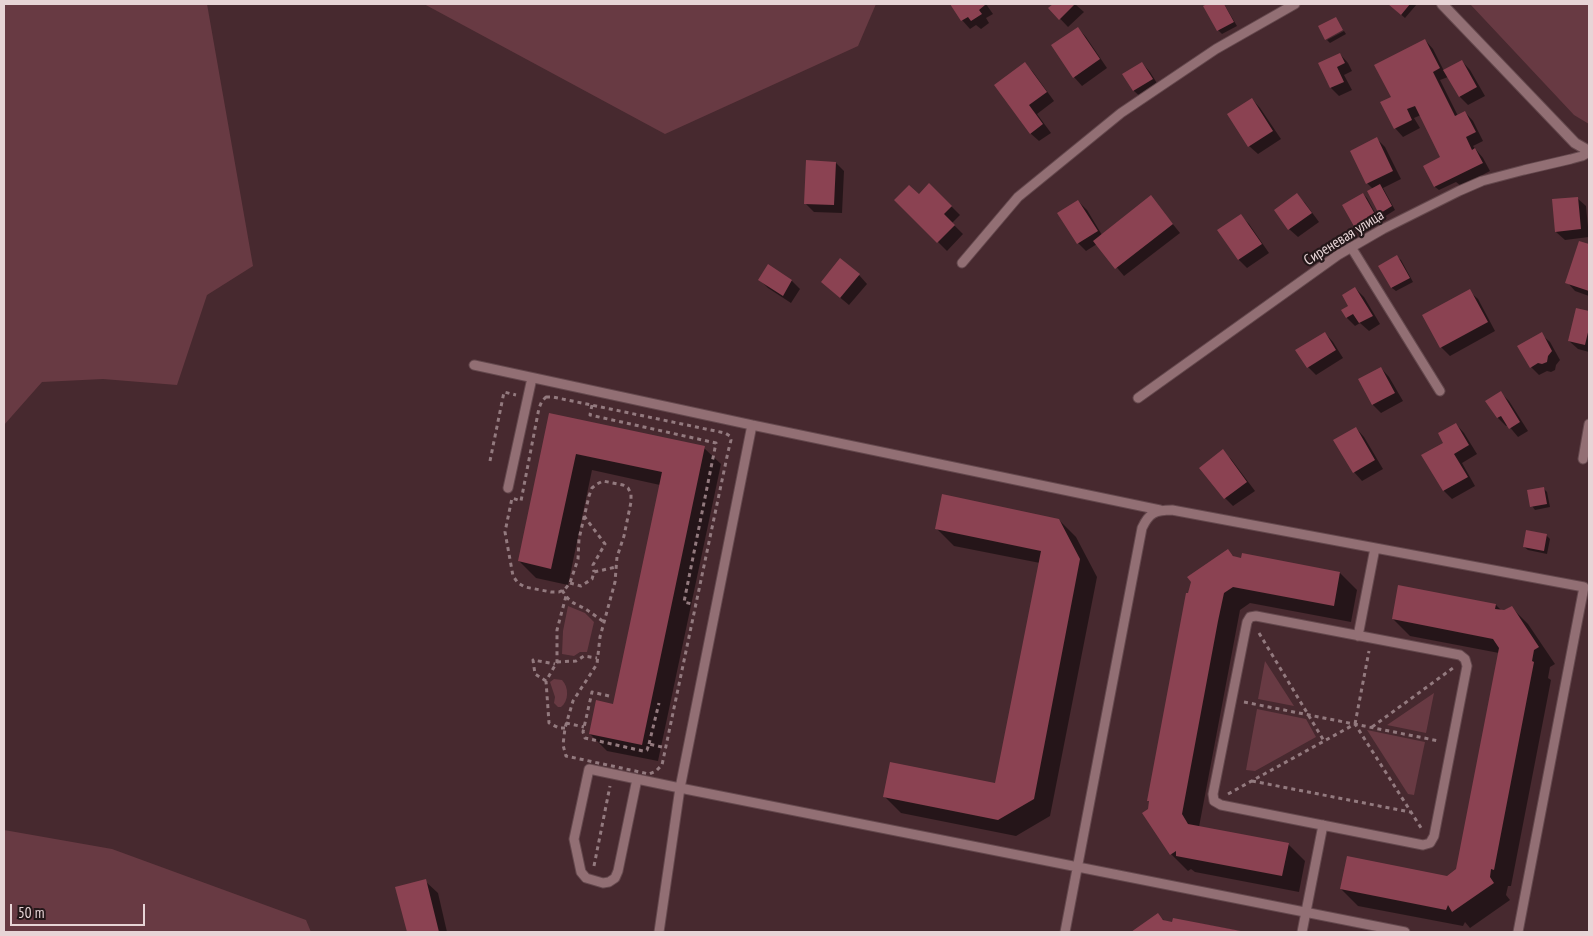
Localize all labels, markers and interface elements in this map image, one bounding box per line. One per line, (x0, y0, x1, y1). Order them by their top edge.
street label: Сиреневая улица (1301, 206, 1387, 270)
scale bar (12, 894, 148, 926)
text: 50 m (18, 903, 44, 922)

